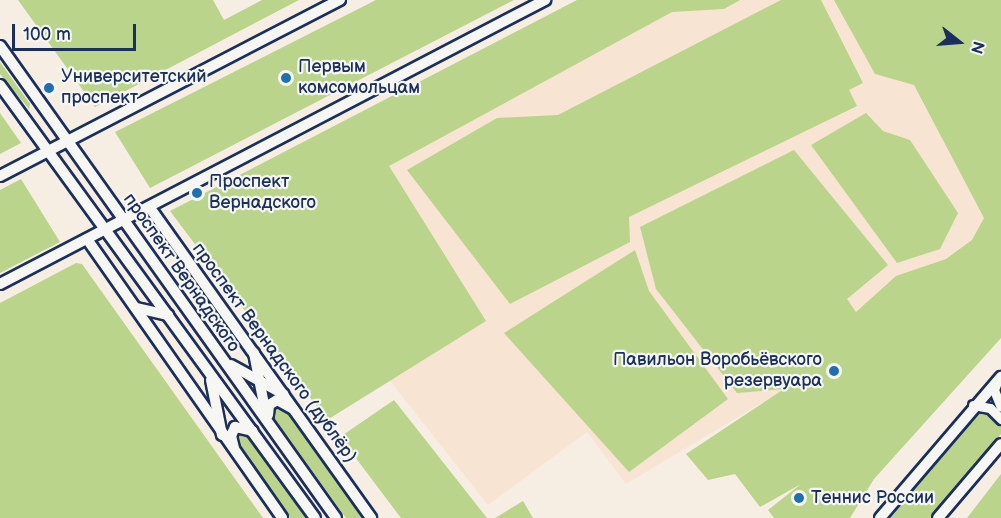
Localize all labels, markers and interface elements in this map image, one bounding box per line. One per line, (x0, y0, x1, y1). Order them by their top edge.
scale bar (15, 12, 140, 50)
north arrow (929, 12, 989, 72)
text: 100 m (23, 24, 71, 45)
text: N (966, 39, 988, 56)
place label: Первым комсомольцам (298, 57, 420, 100)
place label: Университетский проспект (61, 67, 207, 110)
marker: Первым комсомольцам (279, 71, 293, 85)
marker: Университетский проспект (42, 81, 56, 95)
place label: Проспект Вернадского (209, 172, 316, 214)
marker: Проспект Вернадского (190, 186, 204, 200)
street label: проспект Вернадского (118, 189, 244, 357)
street label: проспект Вернадского (дублёр) (187, 239, 361, 467)
place label: Павильон Воробьёвского резервуара (613, 350, 822, 392)
marker: Павильон Воробьёвского резервуара (827, 364, 841, 378)
place label: Теннис России (811, 487, 934, 509)
marker: Теннис России (792, 491, 806, 505)

